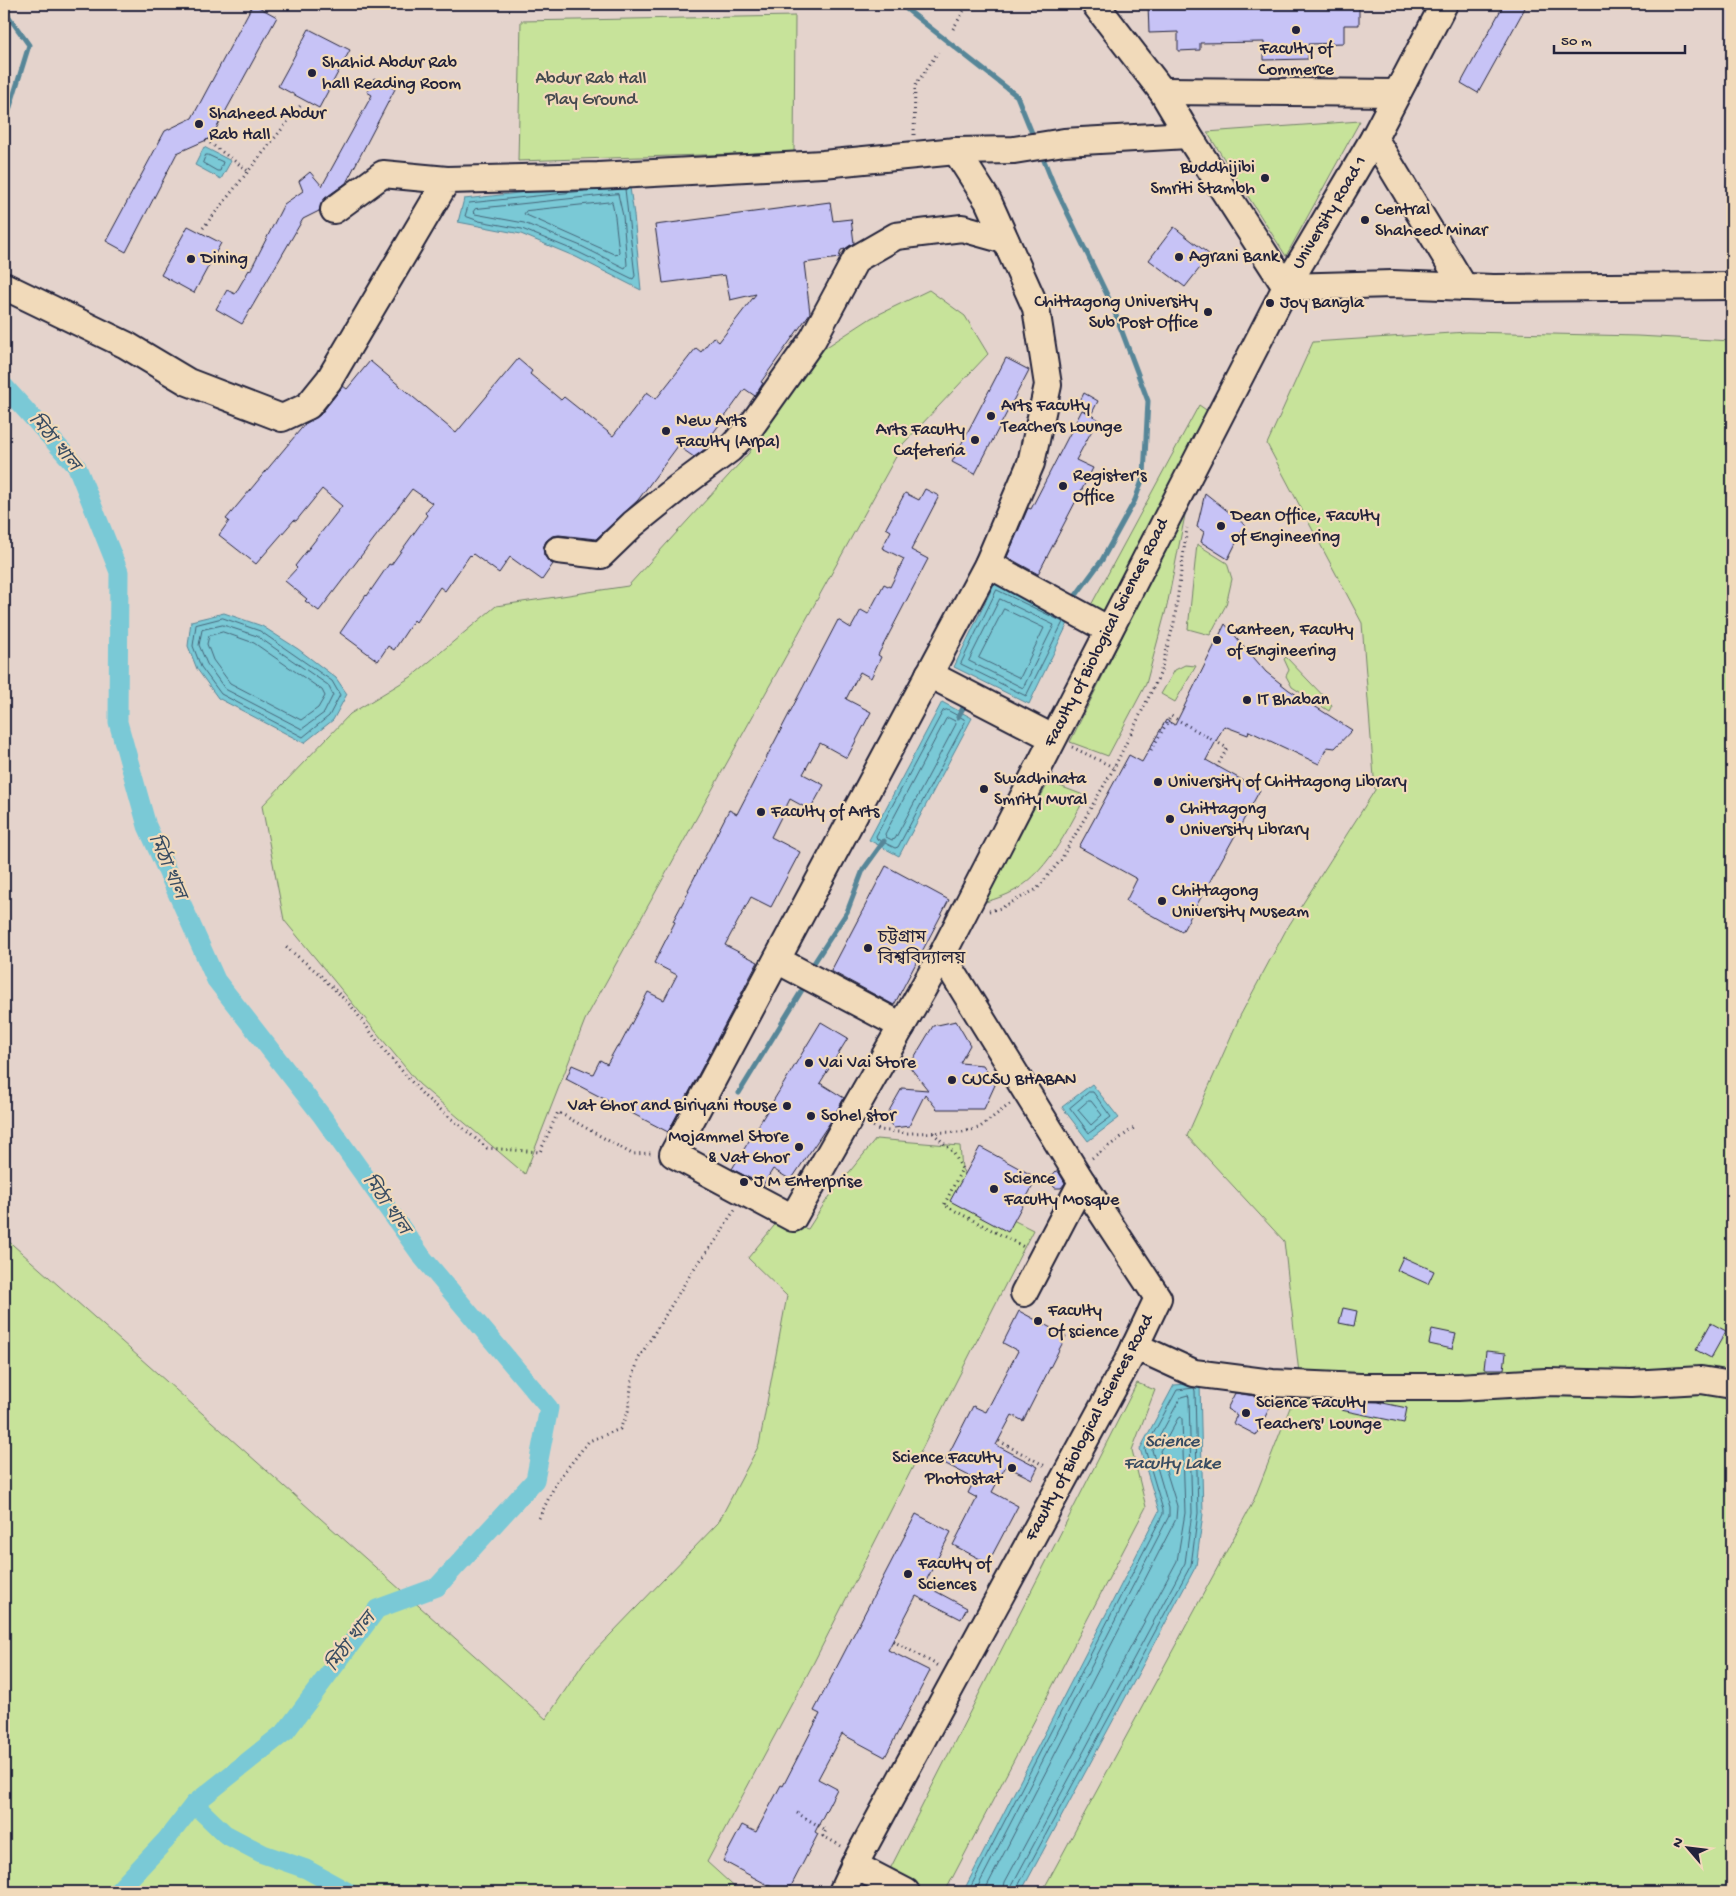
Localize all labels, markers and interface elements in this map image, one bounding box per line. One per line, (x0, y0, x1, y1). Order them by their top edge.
scale bar (1554, 22, 1685, 54)
marker: Faculty of Commerce (1290, 24, 1302, 36)
text: 50 m (1561, 33, 1592, 51)
place label: Faculty of Commerce (1258, 39, 1335, 81)
place label: Shahid Abdur Rab hall Reading Room (322, 53, 461, 95)
marker: Shahid Abdur Rab hall Reading Room (306, 67, 318, 79)
park label: Abdur Rab Hall Play Ground (535, 69, 647, 111)
place label: Shaheed Abdur Rab Hall (209, 104, 327, 146)
marker: Shaheed Abdur Rab Hall (193, 118, 205, 130)
street label: University Road 1 (1288, 153, 1372, 273)
place label: Buddhijibi Smriti Stambh (1150, 158, 1255, 200)
marker: Buddhijibi Smriti Stambh (1259, 172, 1271, 184)
place label: Central Shaheed Minar (1375, 200, 1489, 242)
marker: Central Shaheed Minar (1359, 214, 1371, 226)
place label: Agrani Bank (1189, 247, 1281, 268)
place label: Dining (200, 249, 248, 270)
marker: Agrani Bank (1173, 251, 1185, 263)
marker: Dining (185, 253, 197, 265)
place label: Chittagong University Sub Post Office (1034, 292, 1199, 334)
place label: Joy Bangla (1280, 293, 1365, 314)
marker: Joy Bangla (1264, 297, 1276, 309)
marker: Chittagong University Sub Post Office (1202, 306, 1214, 318)
place label: Arts Faculty Teachers Lounge (1000, 396, 1123, 438)
water label: মিঠা খাল (22, 408, 89, 480)
marker: Arts Faculty Teachers Lounge (985, 410, 997, 422)
place label: New Arts Faculty (Arpa) (675, 411, 780, 453)
place label: Arts Faculty Cafeteria (876, 420, 966, 462)
marker: New Arts Faculty (Arpa) (660, 425, 672, 437)
marker: Arts Faculty Cafeteria (969, 434, 981, 446)
place label: Register's Office (1073, 466, 1148, 508)
marker: Register's Office (1057, 480, 1069, 492)
place label: Dean Office, Faculty of Engineering (1230, 506, 1380, 548)
street label: Faculty of Biological Sciences Road (1040, 514, 1175, 752)
marker: Dean Office, Faculty of Engineering (1215, 520, 1227, 532)
place label: Canteen, Faculty of Engineering (1227, 620, 1354, 662)
marker: Canteen, Faculty of Engineering (1211, 634, 1223, 646)
place label: IT Bhaban (1257, 690, 1330, 711)
marker: IT Bhaban (1241, 694, 1253, 706)
place label: Swadhinata Smrity Mural (994, 769, 1087, 811)
place label: University of Chittagong Library (1168, 772, 1407, 793)
marker: University of Chittagong Library (1152, 776, 1164, 788)
marker: Swadhinata Smrity Mural (978, 783, 990, 795)
place label: Chittagong University Library (1180, 799, 1309, 841)
place label: Faculty of Arts (770, 802, 881, 823)
marker: Faculty of Arts (755, 806, 767, 818)
marker: Chittagong University Library (1164, 813, 1176, 825)
water label: মিঠা খাল (142, 830, 195, 906)
place label: Chittagong University Museam (1172, 881, 1309, 923)
marker: Chittagong University Museam (1156, 895, 1168, 907)
place label: চট্টগ্রাম বিশ্ববিদ্যালয় (877, 926, 966, 970)
marker: চট্টগ্রাম বিশ্ববিদ্যালয় (862, 942, 874, 954)
place label: Vai Vai Store (818, 1053, 917, 1074)
marker: Vai Vai Store (803, 1057, 815, 1069)
place label: CUCSU BHABAN (962, 1070, 1077, 1091)
marker: CUCSU BHABAN (946, 1074, 958, 1086)
place label: Vat Ghor and Biriyani House (567, 1096, 778, 1117)
marker: Vat Ghor and Biriyani House (781, 1100, 793, 1112)
place label: Sohel stor (821, 1106, 897, 1127)
marker: Sohel stor (805, 1110, 817, 1122)
place label: Mojammel Store & Vat Ghor (668, 1127, 791, 1169)
marker: Mojammel Store & Vat Ghor (793, 1141, 805, 1153)
water label: মিঠা খাল (356, 1169, 419, 1243)
place label: Science Faculty Mosque (1003, 1169, 1120, 1211)
place label: J M Enterprise (754, 1172, 863, 1193)
marker: J M Enterprise (738, 1176, 750, 1188)
marker: Science Faculty Mosque (988, 1183, 1000, 1195)
place label: Faculty Of science (1047, 1301, 1119, 1343)
street label: Faculty of Biological Sciences Road (1021, 1310, 1159, 1546)
marker: Faculty Of science (1032, 1315, 1044, 1327)
place label: Science Faculty Teachers' Lounge (1255, 1393, 1382, 1435)
marker: Science Faculty Teachers' Lounge (1240, 1407, 1252, 1419)
water label: Science Faculty Lake (1123, 1431, 1222, 1476)
place label: Science Faculty Photostat (892, 1448, 1004, 1490)
marker: Science Faculty Photostat (1006, 1462, 1018, 1474)
place label: Faculty of Sciences (917, 1554, 993, 1596)
marker: Faculty of Sciences (902, 1568, 914, 1580)
water label: মিঠা খাল (320, 1604, 384, 1677)
north arrow (1664, 1824, 1714, 1874)
text: N (1669, 1835, 1688, 1851)

